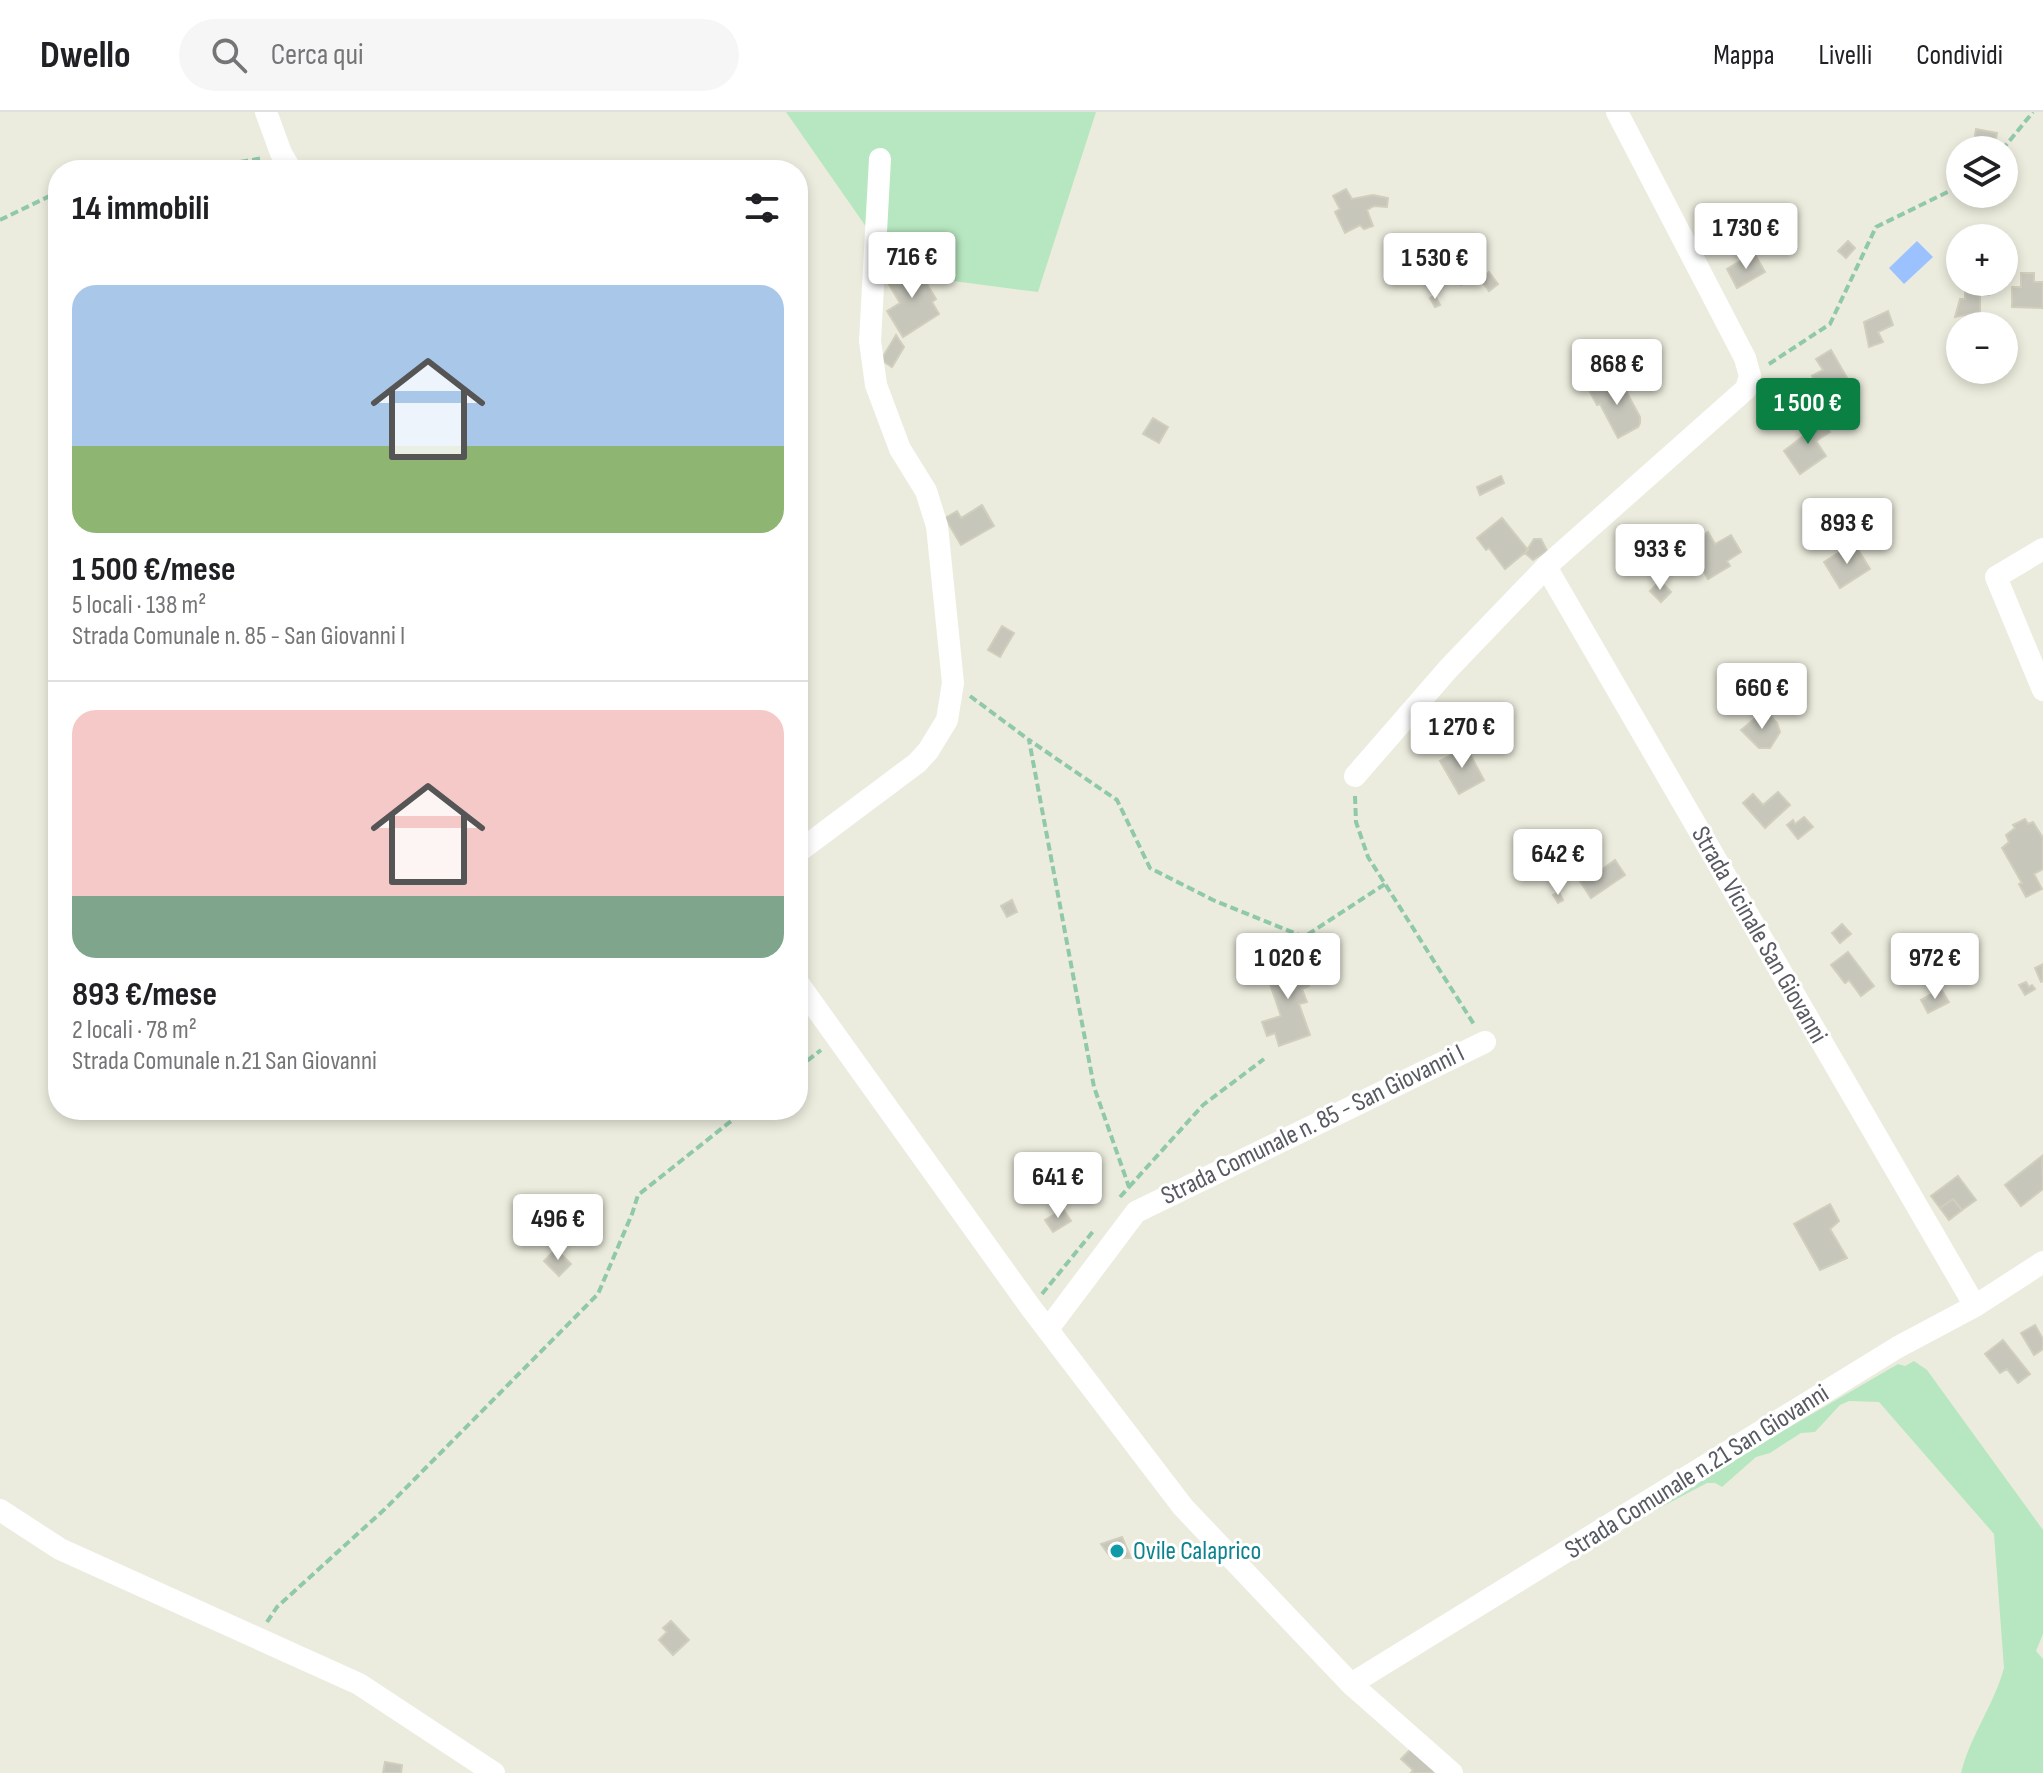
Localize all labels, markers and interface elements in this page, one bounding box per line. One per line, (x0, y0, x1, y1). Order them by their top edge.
search box (179, 19, 739, 91)
text: Dwello (40, 33, 131, 78)
icon: search (207, 33, 251, 77)
text: Cerca qui (271, 37, 364, 73)
text: Mappa (1713, 39, 1775, 72)
text: Livelli (1819, 39, 1872, 72)
text: Condividi (1916, 39, 2003, 72)
map controls (1946, 136, 2018, 384)
button: layers (1946, 136, 2018, 208)
icon: filters (740, 186, 784, 230)
text: 14 immobili (72, 188, 209, 229)
pin: 1 730 € (1672, 203, 1820, 271)
text: 1 730 € (1713, 213, 1779, 244)
button: + (1946, 224, 2018, 296)
pin: 716 € (856, 232, 968, 300)
pin: 1 530 € (1361, 233, 1509, 301)
text: 716 € (886, 242, 938, 273)
text: 1 530 € (1401, 243, 1469, 274)
button: − (1946, 312, 2018, 384)
icon: home (356, 337, 500, 481)
pin: 868 € (1561, 339, 1673, 407)
text: 868 € (1590, 349, 1644, 380)
pin: 1 500 € (1734, 378, 1882, 446)
text: 1 500 € (1774, 388, 1842, 419)
pin: 893 € (1791, 498, 1903, 566)
text: 893 € (1820, 508, 1874, 539)
pin: 933 € (1604, 524, 1716, 592)
text: 933 € (1634, 534, 1686, 565)
text: 1 500 €/mese (72, 549, 235, 590)
text: 5 locali · 138 m² (72, 590, 206, 621)
text: Strada Comunale n. 85 - San Giovanni I (72, 621, 405, 652)
pin: 660 € (1706, 663, 1818, 731)
text: 660 € (1735, 673, 1789, 704)
pin: 1 270 € (1388, 702, 1536, 770)
text: 1 270 € (1429, 712, 1495, 743)
icon: home (356, 762, 500, 906)
street label: Strada Vicinale San Giovanni (1684, 821, 1834, 1049)
pin: 642 € (1502, 829, 1614, 897)
text: 642 € (1531, 839, 1585, 870)
pin: 1 020 € (1214, 933, 1362, 1001)
pin: 972 € (1879, 933, 1991, 1001)
text: 1 020 € (1254, 943, 1322, 974)
text: 972 € (1909, 943, 1961, 974)
text: 893 €/mese (72, 974, 217, 1015)
text: 2 locali · 78 m² (72, 1015, 197, 1046)
street label: Strada Comunale n. 85 - San Giovanni I (1156, 1038, 1470, 1212)
text: Strada Comunale n.21 San Giovanni (72, 1046, 377, 1077)
pin: 641 € (1002, 1152, 1114, 1220)
text: 641 € (1032, 1162, 1084, 1193)
pin: 496 € (502, 1194, 614, 1262)
text: 496 € (531, 1204, 585, 1235)
street label: Strada Comunale n.21 San Giovanni (1559, 1378, 1835, 1566)
place label: Ovile Calaprico (1133, 1536, 1261, 1567)
marker: Ovile Calaprico (1108, 1542, 1126, 1560)

